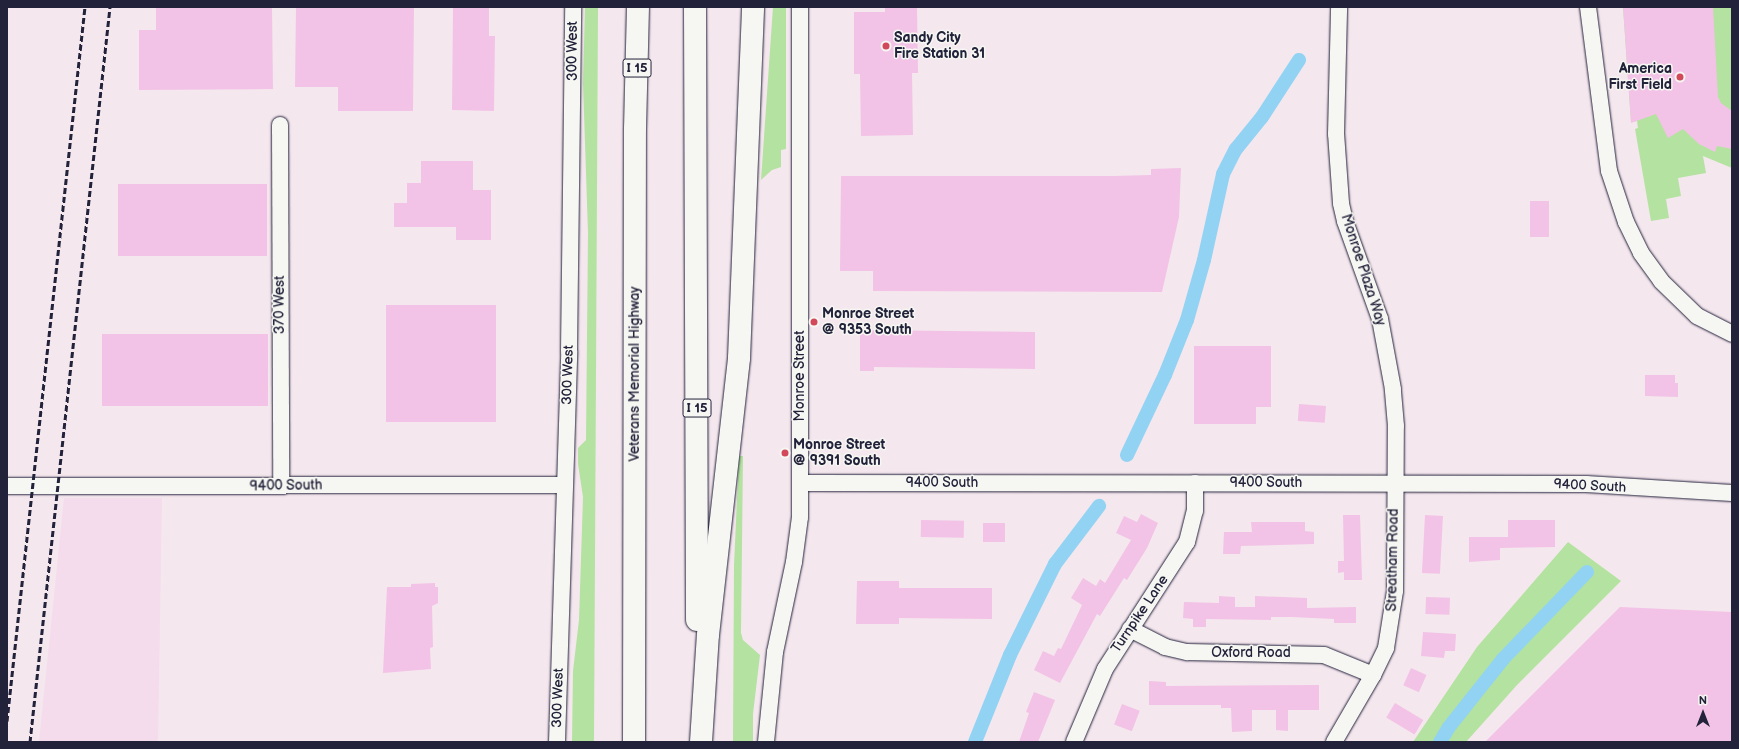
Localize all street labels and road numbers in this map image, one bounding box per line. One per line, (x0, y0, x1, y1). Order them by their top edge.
street label: 300 West (565, 21, 581, 81)
road number: I 15 (622, 57, 652, 79)
street label: Monroe Plaza Way (1337, 212, 1389, 328)
street label: 370 West (272, 276, 288, 334)
street label: Veterans Memorial Highway (627, 286, 643, 462)
street label: Monroe Street (792, 330, 808, 422)
street label: 300 West (559, 345, 577, 405)
road number: I 15 (682, 397, 712, 419)
street label: 9400 South (906, 475, 978, 491)
street label: 9400 South (1230, 475, 1302, 491)
street label: 9400 South (1553, 476, 1627, 496)
street label: 9400 South (249, 477, 323, 495)
street label: Streatham Road (1384, 508, 1402, 612)
street label: Turnpike Lane (1108, 572, 1172, 656)
street label: Oxford Road (1211, 645, 1291, 661)
street label: 300 West (549, 668, 567, 728)

